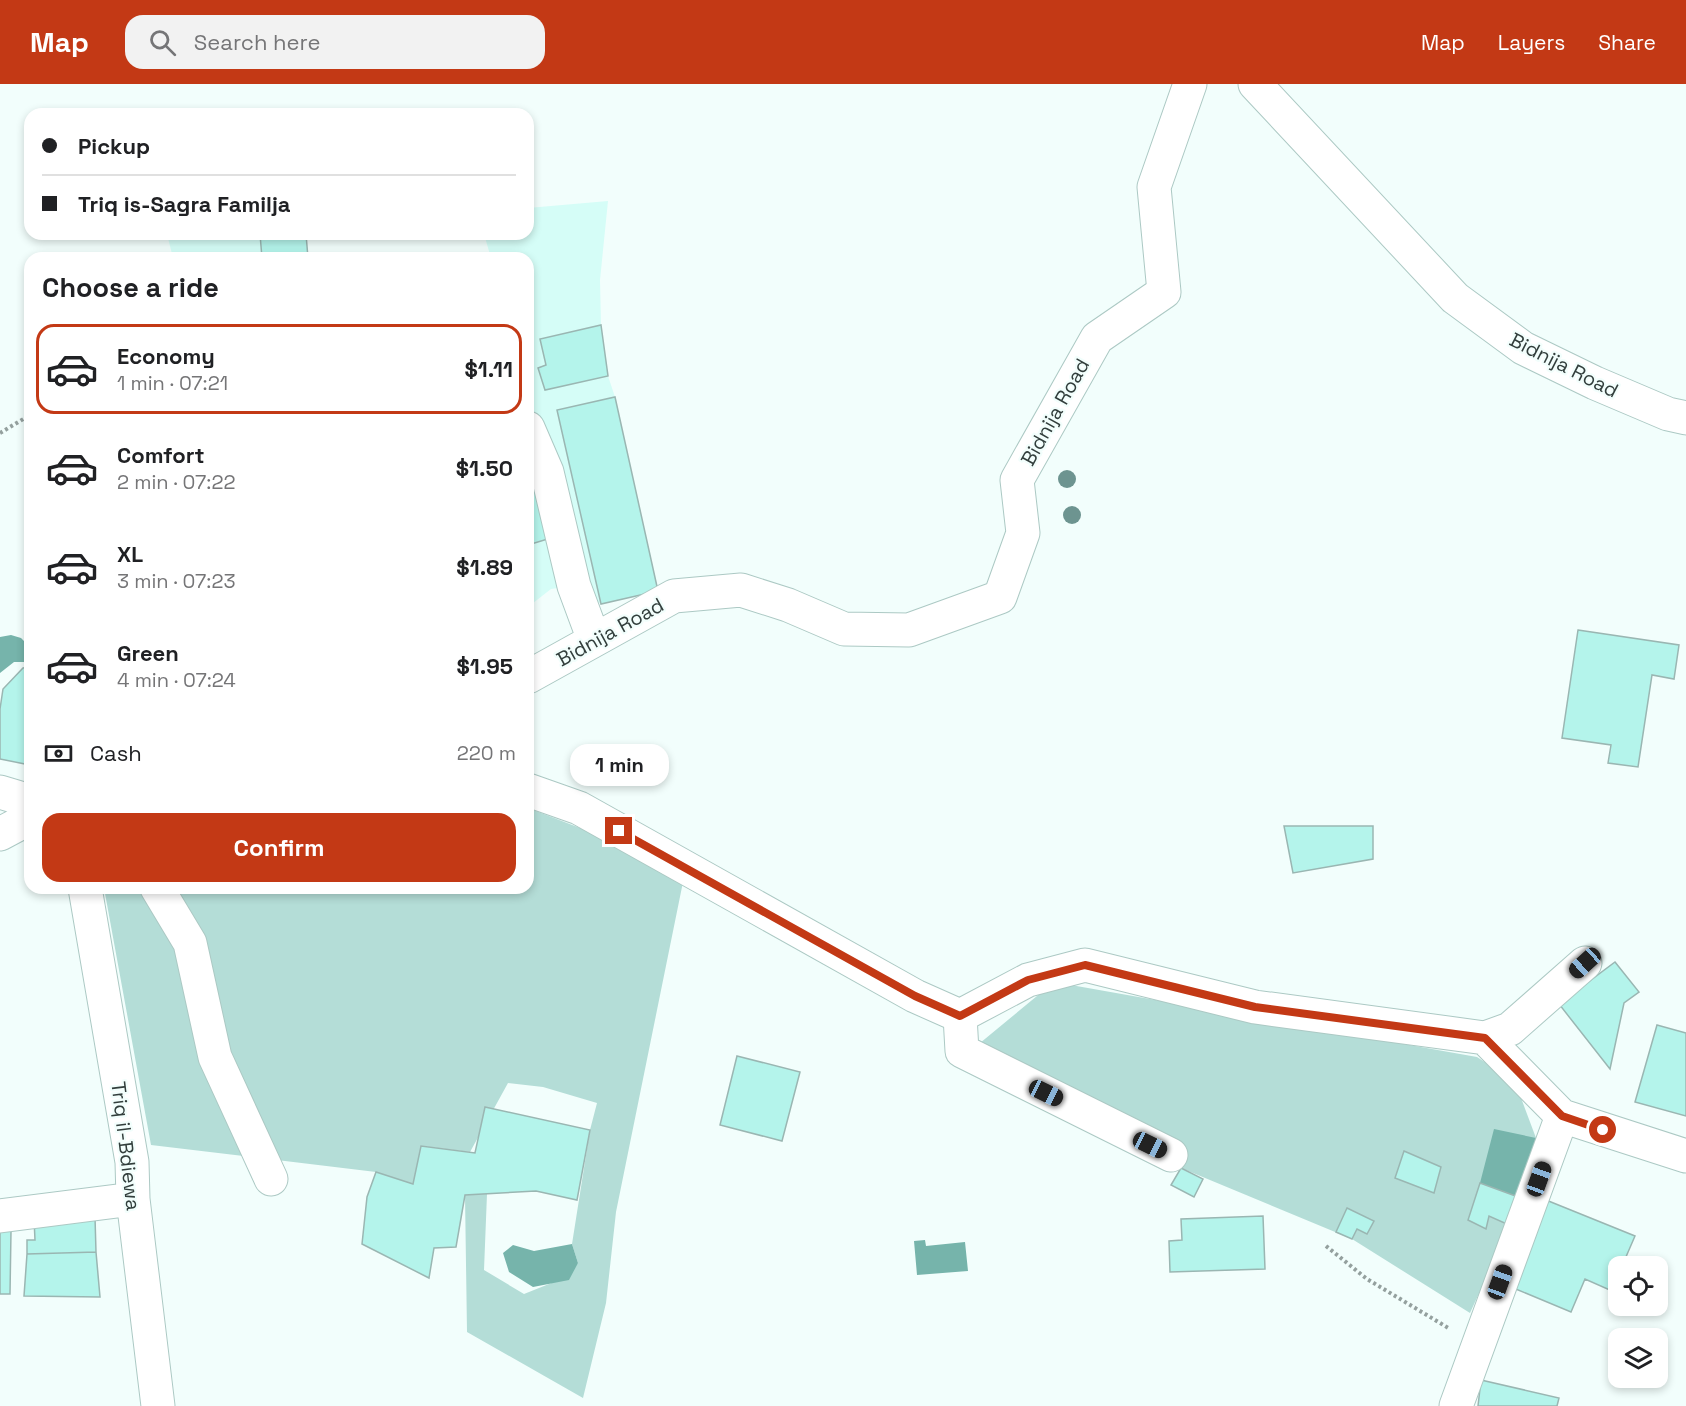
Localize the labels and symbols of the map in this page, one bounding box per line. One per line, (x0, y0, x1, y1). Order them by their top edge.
street label: Bidnija Road (1505, 326, 1623, 404)
street label: Bidnija Road (1015, 354, 1095, 470)
street label: Bidnija Road (552, 592, 668, 672)
callout: 1 min (570, 744, 668, 786)
route end (605, 817, 632, 844)
car (1566, 944, 1604, 982)
car (1026, 1077, 1066, 1109)
street label: Triq il-Bdiewa (105, 1080, 147, 1212)
route start (1589, 1116, 1616, 1143)
car (1130, 1129, 1170, 1161)
car (1524, 1159, 1554, 1199)
car (1485, 1262, 1515, 1302)

